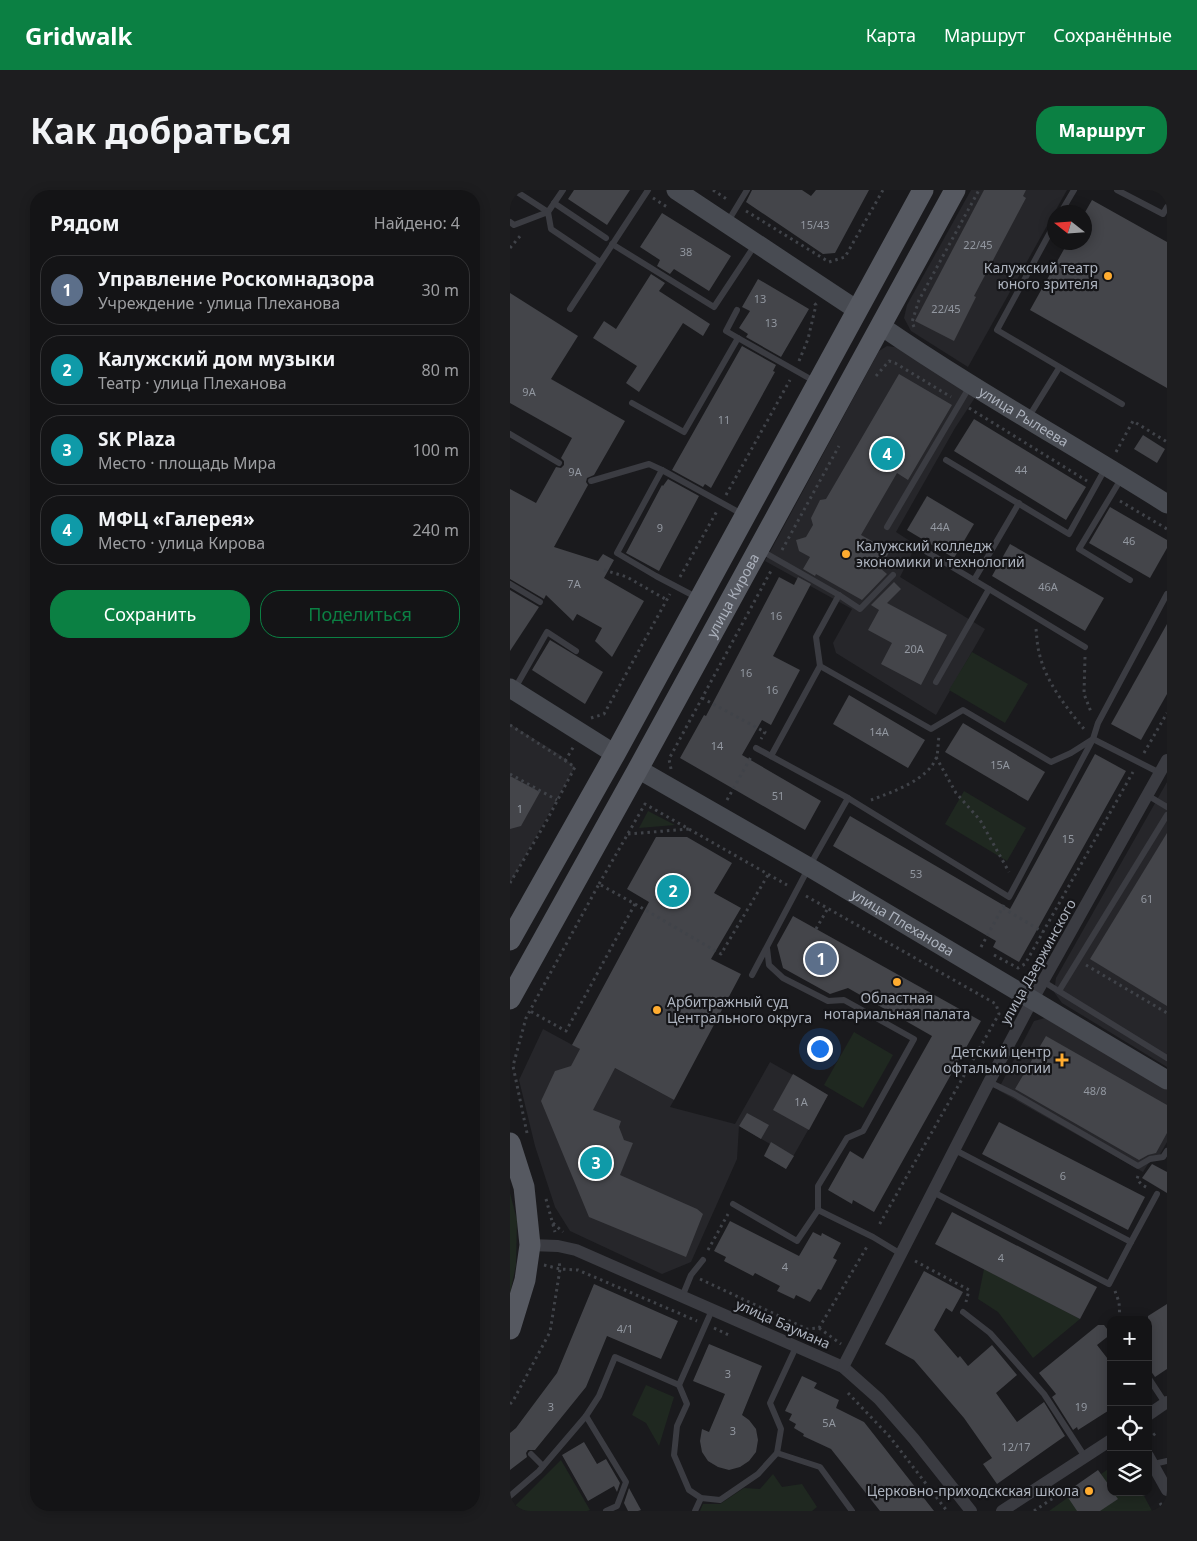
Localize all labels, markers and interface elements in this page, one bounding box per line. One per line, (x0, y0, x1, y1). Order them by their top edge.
text: Gridwalk (25, 19, 132, 52)
text: Карта (866, 23, 916, 47)
text: Маршрут (944, 23, 1025, 47)
text: Сохранённые (1053, 23, 1172, 47)
button: Маршрут (1036, 106, 1167, 154)
text: Как добраться (30, 107, 292, 154)
north arrow (1047, 205, 1092, 250)
text: Рядом (50, 209, 120, 237)
text: Найдено: 4 (374, 212, 460, 234)
house number: 15/43 (800, 217, 830, 232)
house number: 22/45 (963, 237, 993, 252)
house number: 38 (680, 244, 692, 259)
place label: Калужский театр юного зрителя (984, 258, 1098, 293)
text: Управление Роскомнадзора (98, 266, 375, 292)
marker: Калужский театр юного зрителя (1102, 270, 1114, 282)
text: 1 (62, 279, 72, 301)
text: 30 m (422, 279, 459, 301)
house number: 13 (754, 291, 766, 306)
text: Учреждение · улица Плеханова (98, 292, 340, 314)
house number: 22/45 (931, 301, 961, 316)
house number: 13 (765, 315, 777, 330)
text: Калужский дом музыки (98, 346, 335, 372)
text: 2 (62, 359, 72, 381)
text: 80 m (422, 359, 459, 381)
text: Театр · улица Плеханова (98, 372, 287, 394)
street label: улица Рылеева (975, 382, 1072, 451)
house number: 9А (522, 384, 537, 399)
house number: 11 (718, 412, 730, 427)
text: SK Plaza (98, 426, 176, 452)
pin: 4 (871, 435, 903, 473)
text: 3 (62, 439, 72, 461)
text: 100 m (412, 439, 459, 461)
text: Место · площадь Мира (98, 452, 276, 474)
house number: 44 (1015, 462, 1028, 477)
house number: 9А (568, 464, 583, 479)
text: МФЦ «Галерея» (98, 506, 255, 532)
text: 4 (62, 519, 72, 541)
text: 240 m (412, 519, 459, 541)
house number: 44А (930, 519, 951, 534)
house number: 9 (657, 520, 663, 535)
text: Место · улица Кирова (98, 532, 265, 554)
house number: 46 (1123, 533, 1135, 548)
place label: Калужский колледж экономики и технологий (856, 536, 1025, 571)
marker: Калужский колледж экономики и технологий (840, 548, 852, 560)
street label: улица Кирова (702, 550, 763, 641)
house number: 7А (567, 576, 582, 591)
house number: 46А (1038, 579, 1059, 594)
button: Сохранить (50, 590, 250, 638)
button: Поделиться (260, 590, 460, 638)
house number: 16 (770, 608, 782, 623)
house number: 20А (904, 641, 925, 656)
house number: 16 (740, 665, 752, 680)
house number: 16 (766, 682, 778, 697)
house number: 14А (869, 724, 890, 739)
house number: 14 (711, 738, 724, 753)
house number: 15А (990, 757, 1011, 772)
house number: 51 (772, 788, 784, 803)
house number: 1 (517, 801, 523, 816)
house number: 15 (1062, 831, 1074, 846)
house number: 53 (910, 866, 922, 881)
pin: 2 (657, 872, 689, 910)
street label: улица Плеханова (848, 884, 958, 960)
house number: 61 (1141, 891, 1153, 906)
street label: улица Дзержинского (995, 896, 1080, 1028)
pin: 1 (805, 940, 837, 978)
marker: Областная нотариальная палата (891, 976, 903, 988)
place label: Областная нотариальная палата (824, 988, 970, 1023)
place label: Арбитражный суд Центрального округа (667, 992, 812, 1027)
marker: Арбитражный суд Центрального округа (651, 1004, 663, 1016)
your location (807, 1036, 833, 1062)
place label: Детский центр офтальмологии (943, 1042, 1051, 1077)
marker: Детский центр офтальмологии (1055, 1053, 1069, 1067)
house number: 48/8 (1084, 1083, 1106, 1098)
house number: 1А (794, 1094, 809, 1109)
pin: 3 (580, 1144, 612, 1182)
house number: 6 (1060, 1168, 1066, 1183)
house number: 4 (998, 1250, 1005, 1265)
house number: 4 (782, 1259, 789, 1274)
street label: улица Баумана (733, 1294, 833, 1353)
map controls (1107, 1316, 1152, 1496)
button: + (1107, 1316, 1152, 1361)
house number: 4/1 (617, 1321, 633, 1336)
button: − (1107, 1361, 1152, 1406)
house number: 3 (725, 1366, 731, 1381)
house number: 3 (548, 1399, 554, 1414)
house number: 19 (1075, 1399, 1087, 1414)
button: locate (1107, 1406, 1152, 1451)
house number: 5А (822, 1415, 837, 1430)
house number: 3 (730, 1423, 736, 1438)
house number: 12/17 (1001, 1439, 1031, 1454)
button: layers (1107, 1451, 1152, 1496)
place label: Церковно-приходскская школа (867, 1481, 1079, 1500)
marker: Церковно-приходскская школа (1083, 1485, 1095, 1497)

